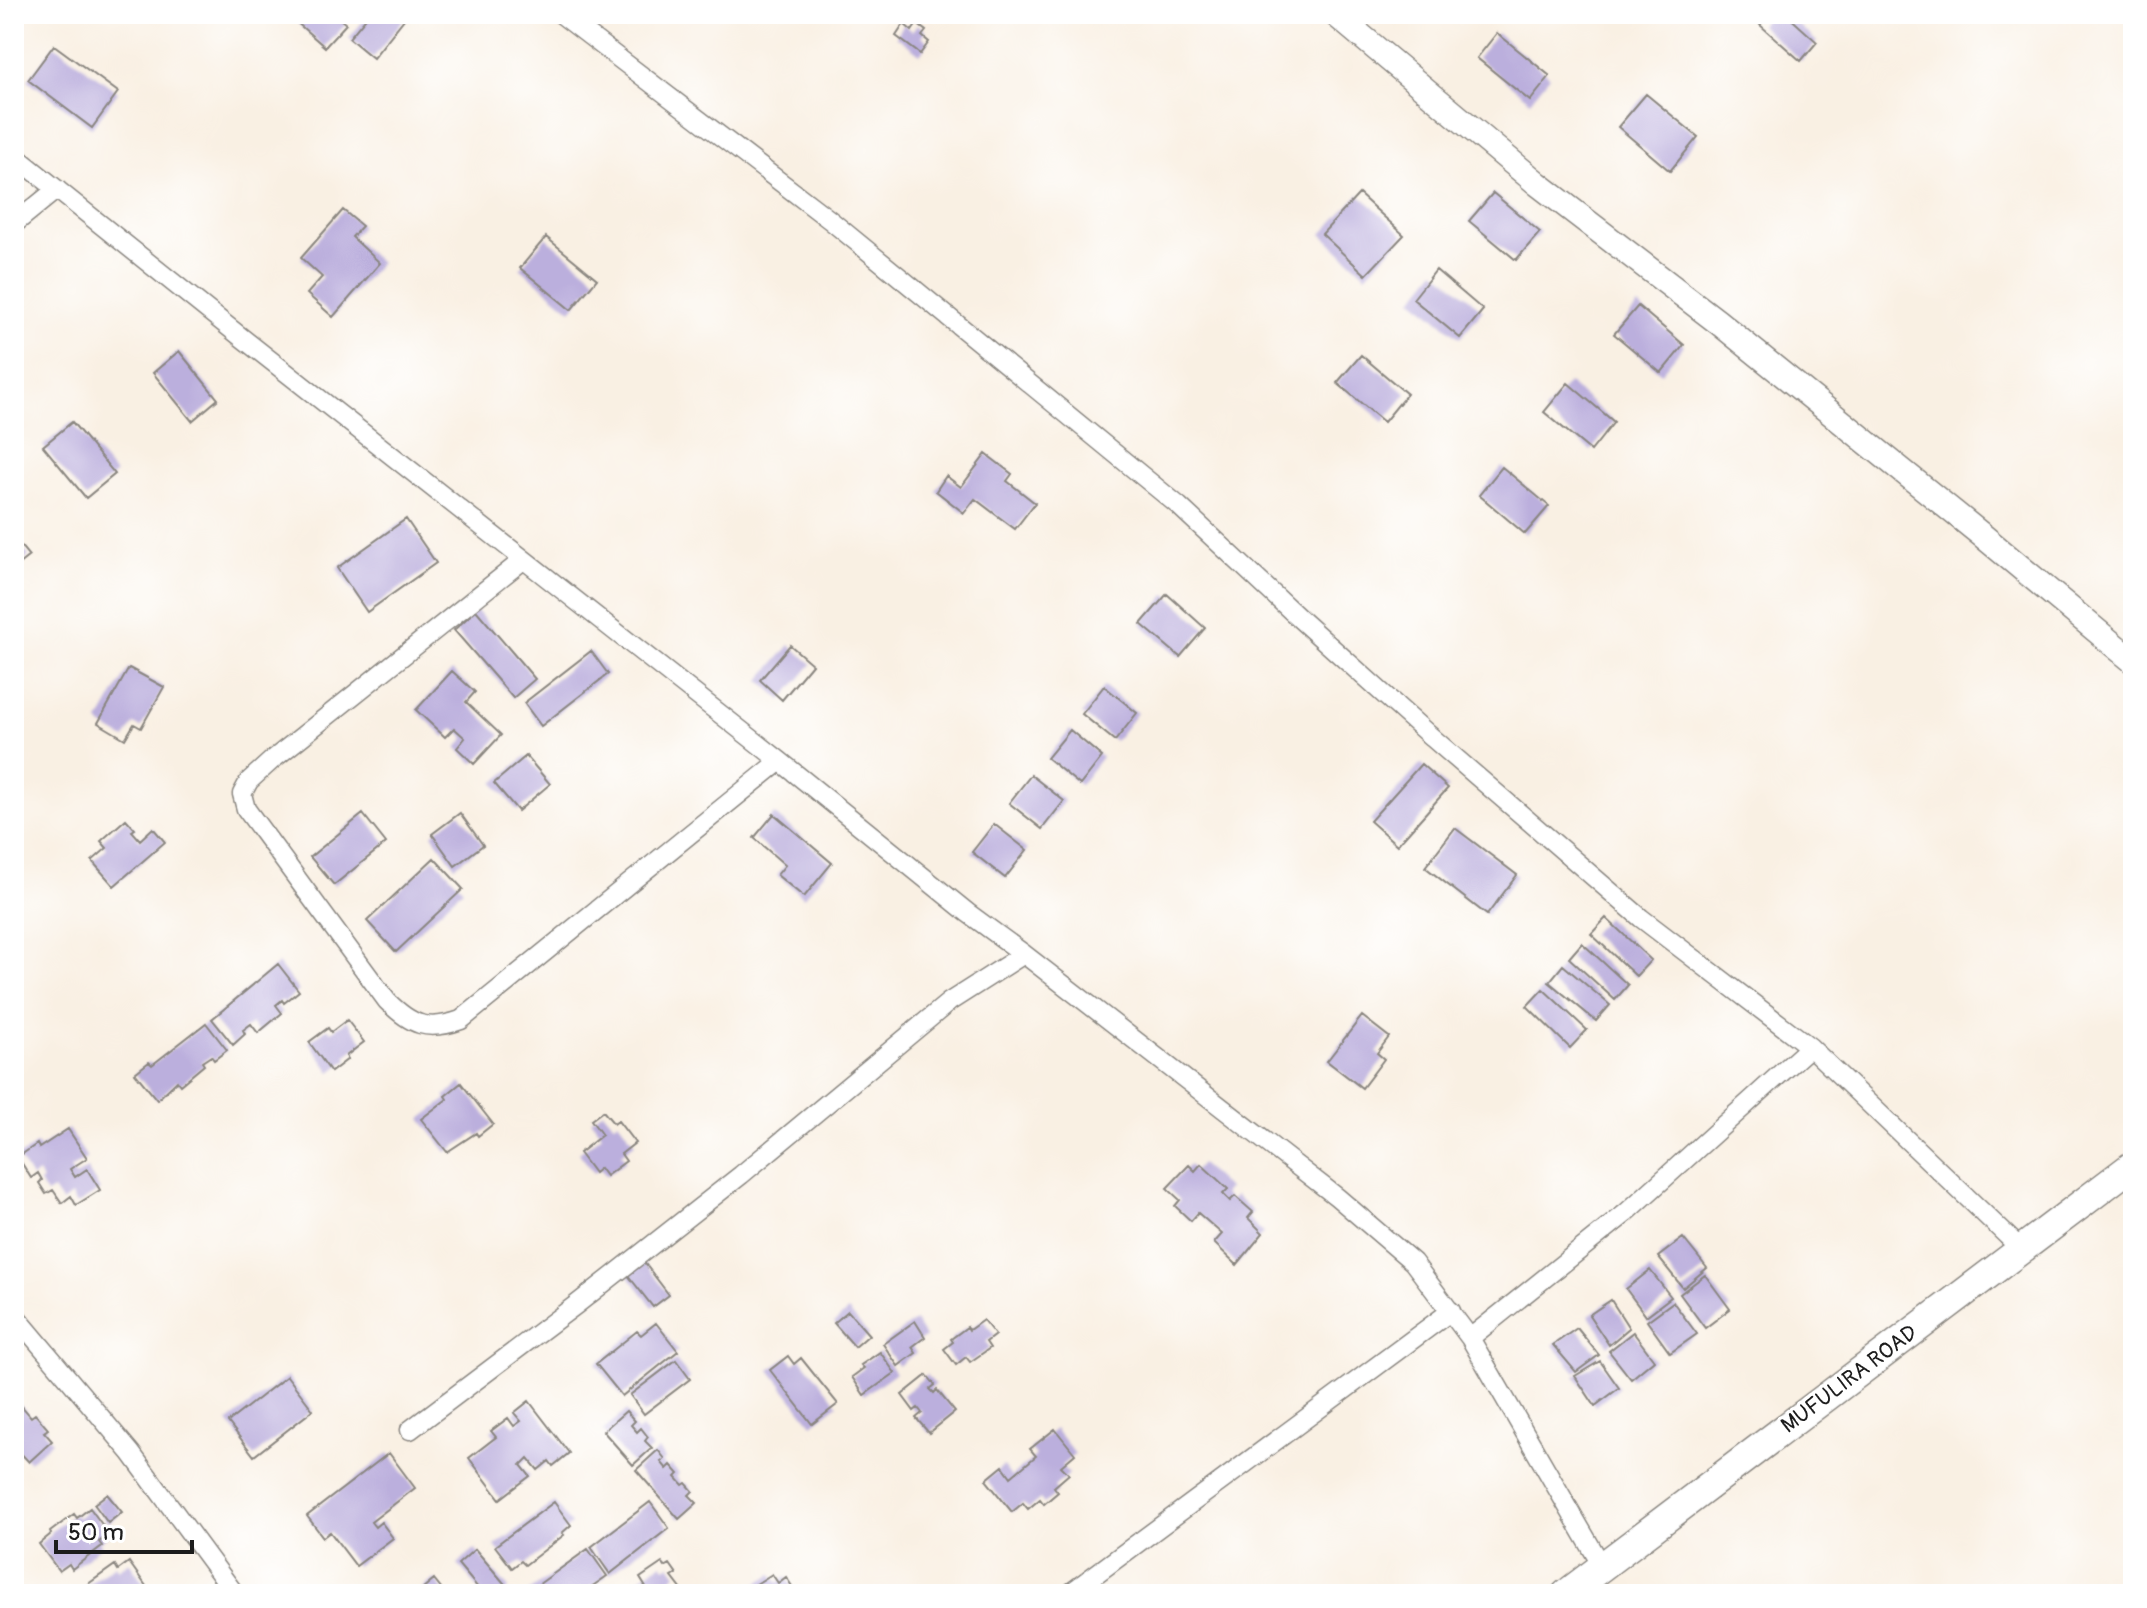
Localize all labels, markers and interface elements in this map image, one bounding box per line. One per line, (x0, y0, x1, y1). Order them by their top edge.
street label: MUFULIRA ROAD (1775, 1319, 1923, 1439)
scale bar (56, 1504, 192, 1554)
text: 50 m (68, 1518, 124, 1547)

